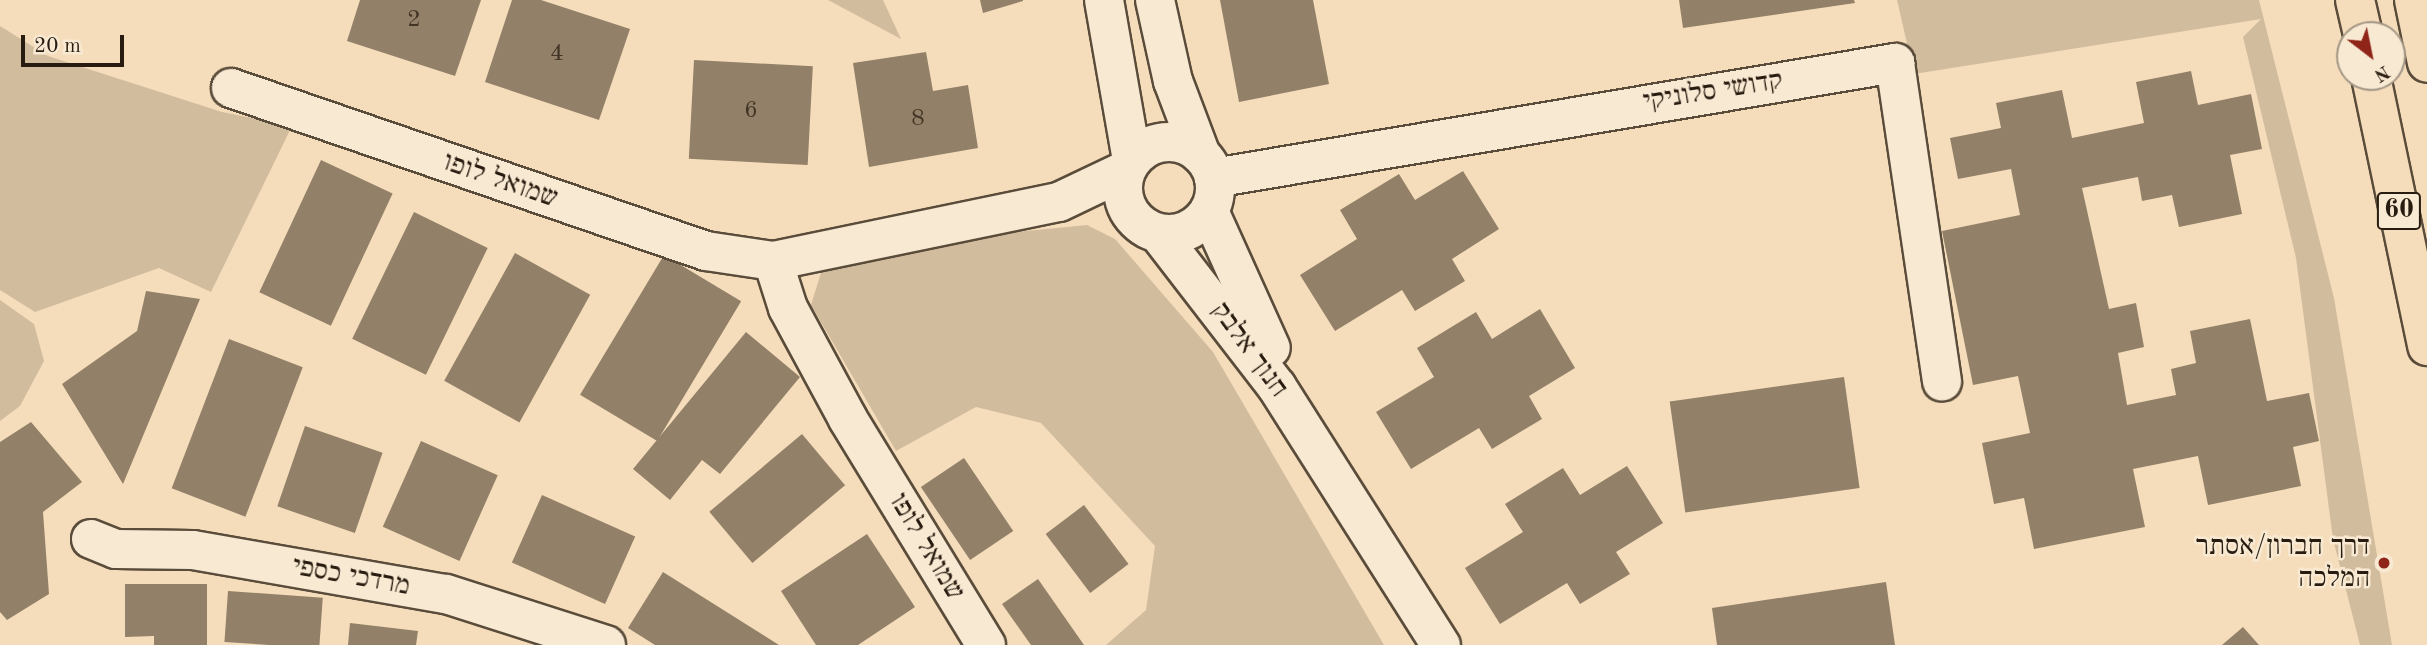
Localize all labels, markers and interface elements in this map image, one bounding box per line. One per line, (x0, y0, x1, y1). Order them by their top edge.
house number: 2 (407, 7, 421, 35)
scale bar (24, 21, 128, 65)
north arrow (2336, 21, 2406, 91)
text: 20 m (34, 36, 81, 57)
house number: 4 (550, 41, 564, 69)
text: N (2370, 61, 2393, 84)
street label: קדושי סלוניקי (1641, 64, 1785, 120)
house number: 6 (744, 98, 758, 126)
house number: 8 (911, 106, 925, 134)
street label: שמואל לופו (438, 146, 562, 216)
road number: 60 (2376, 188, 2422, 233)
street label: חנוך אלבק (1203, 296, 1295, 404)
street label: שמואל לופו (881, 487, 971, 607)
place label: דרך חברון/אסתר המלכה (2196, 530, 2370, 596)
street label: מרדכי כספי (289, 550, 413, 604)
marker: דרך חברון/אסתר המלכה (2376, 555, 2392, 571)

